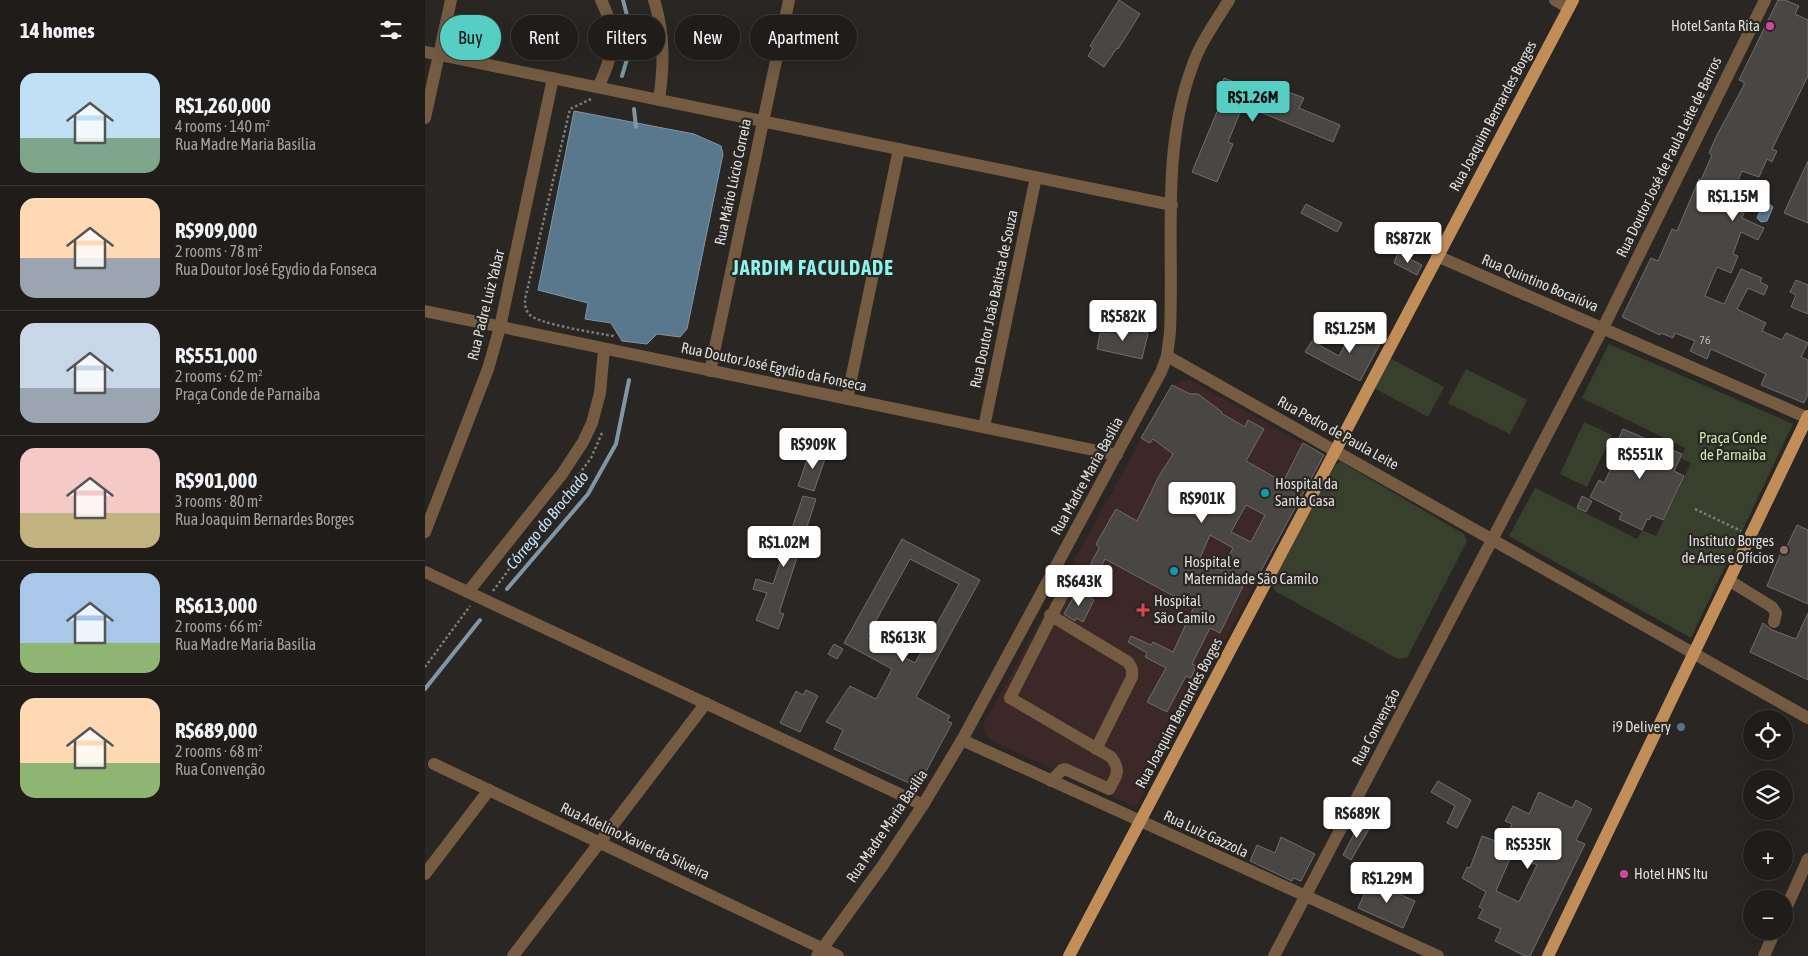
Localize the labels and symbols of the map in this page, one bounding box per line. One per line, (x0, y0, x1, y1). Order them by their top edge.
place label: Hotel Santa Rita (1671, 17, 1760, 34)
marker: Hotel Santa Rita (1764, 20, 1776, 32)
street label: Rua Joaquim Bernardes Borges (1446, 38, 1539, 194)
street label: Rua Doutor José de Paula Leite de Barros (1613, 54, 1725, 260)
pin: R$1.26M (1207, 80, 1299, 123)
street label: Rua Mário Lúcio Correia (711, 117, 754, 247)
pin: R$1.15M (1687, 180, 1779, 222)
street label: Rua Doutor João Batista de Souza (966, 208, 1021, 389)
pin: R$872K (1367, 222, 1449, 264)
street label: Rua Padre Luiz Yabar (464, 247, 508, 362)
street label: Rua Quintino Bocaiúva (1479, 250, 1601, 315)
district label: JARDIM FACULDADE (731, 256, 894, 279)
pin: R$582K (1082, 300, 1164, 342)
pin: R$1.25M (1304, 312, 1396, 354)
house number: 76 (1699, 333, 1711, 347)
street label: Rua Doutor José Egydio da Fonseca (680, 338, 869, 395)
street label: Rua Pedro de Paula Leite (1275, 392, 1402, 473)
street label: Rua Madre Maria Basília (1047, 414, 1126, 538)
pin: R$909K (772, 428, 854, 470)
park label: Praça Conde de Parnaiba (1699, 429, 1767, 463)
pin: R$551K (1599, 438, 1681, 480)
water label: Córrego do Brochado (502, 468, 593, 573)
place label: Hospital da Santa Casa (1275, 475, 1338, 509)
pin: R$901K (1161, 482, 1243, 524)
marker: Hospital da Santa Casa (1259, 487, 1271, 499)
pin: R$1.02M (738, 526, 830, 568)
place label: Instituto Borges de Artes e Ofícios (1682, 532, 1774, 566)
marker: Instituto Borges de Artes e Ofícios (1778, 544, 1790, 556)
place label: Hospital e Maternidade São Camilo (1184, 553, 1318, 587)
pin: R$643K (1038, 564, 1120, 607)
marker: Hospital e Maternidade São Camilo (1168, 565, 1180, 577)
place label: Hospital São Camilo (1154, 592, 1215, 626)
marker: Hospital São Camilo (1136, 603, 1150, 617)
pin: R$613K (862, 620, 944, 663)
street label: Rua Joaquim Bernardes Borges (1132, 635, 1225, 791)
street label: Rua Convenção (1348, 685, 1403, 768)
place label: i9 Delivery (1612, 718, 1671, 735)
marker: i9 Delivery (1675, 721, 1687, 733)
street label: Rua Madre Maria Basília (843, 766, 931, 885)
pin: R$689K (1316, 796, 1398, 839)
street label: Rua Adelino Xavier da Silveira (558, 798, 713, 883)
street label: Rua Luiz Gazzola (1161, 807, 1251, 861)
pin: R$535K (1487, 828, 1569, 870)
pin: R$1.29M (1341, 862, 1433, 904)
place label: Hotel HNS Itu (1634, 865, 1708, 882)
marker: Hotel HNS Itu (1618, 868, 1630, 880)

